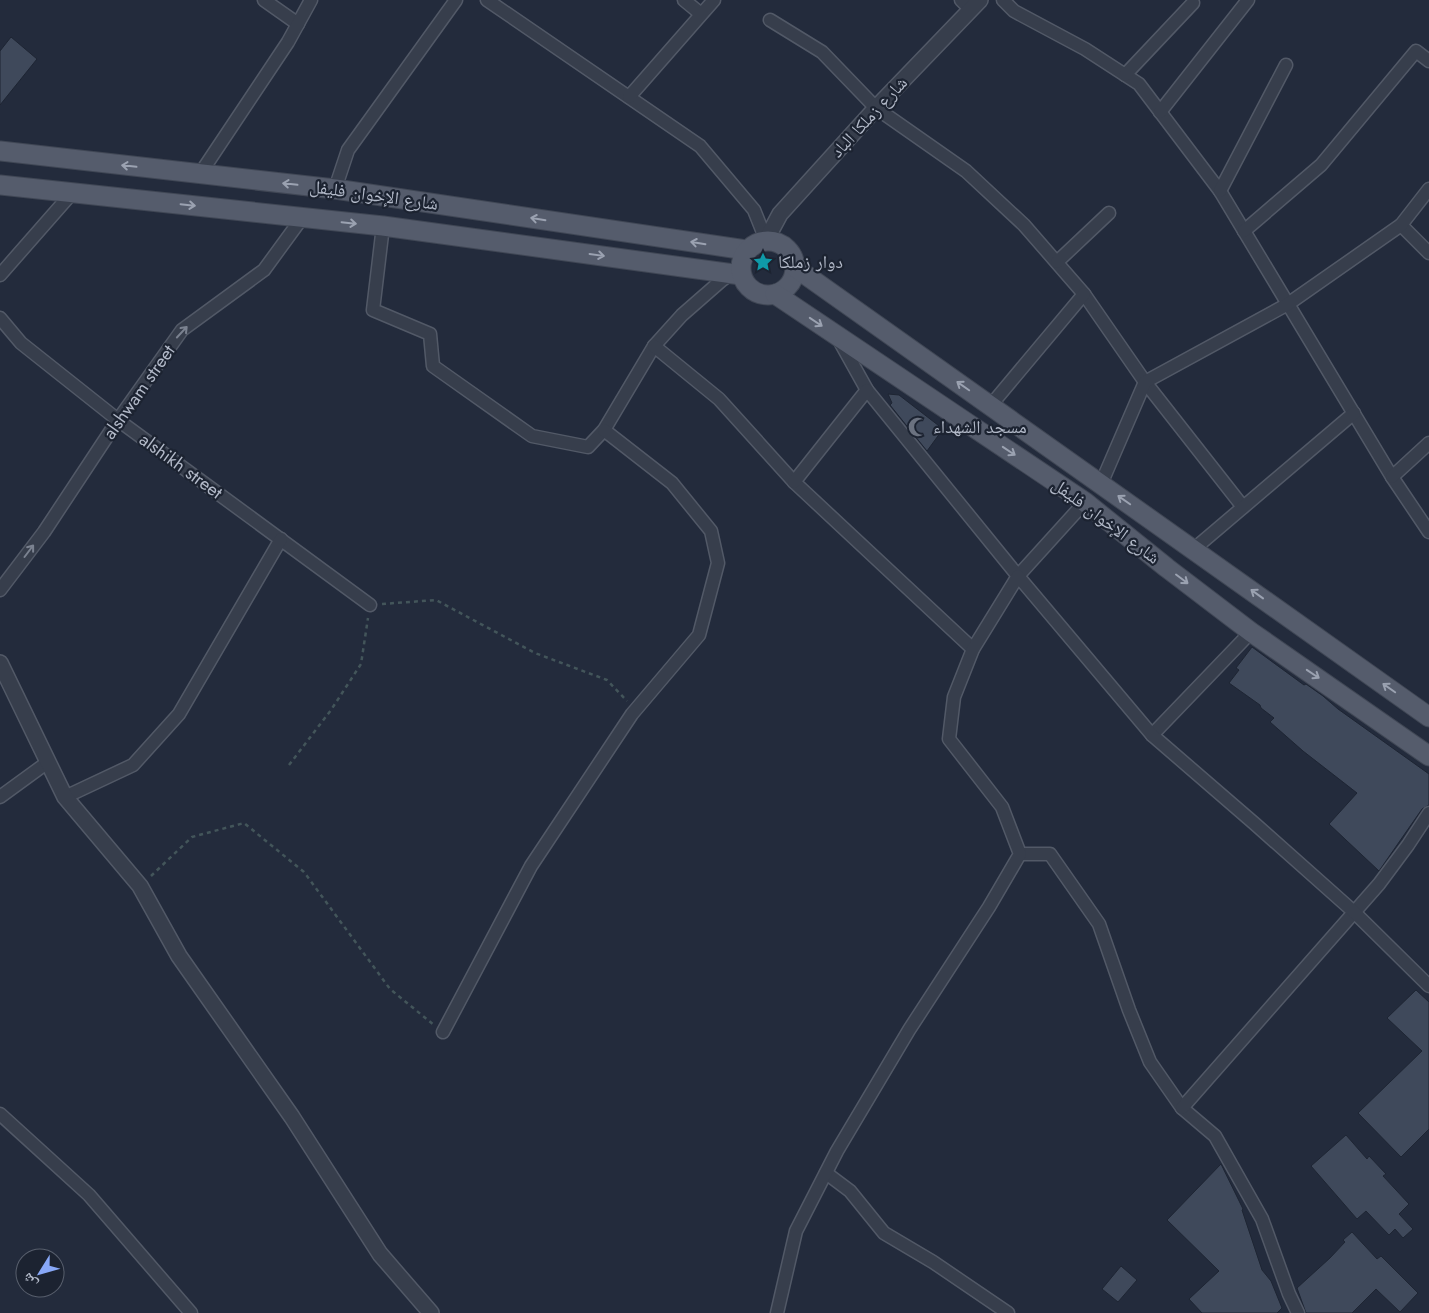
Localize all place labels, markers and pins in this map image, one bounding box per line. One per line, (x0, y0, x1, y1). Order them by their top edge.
place label: دوار زملكا (778, 249, 843, 275)
place icon: دوار زملكا (752, 251, 774, 273)
place label: مسجد الشهداء (933, 414, 1027, 440)
mosque icon: مسجد الشهداء (907, 416, 929, 438)

